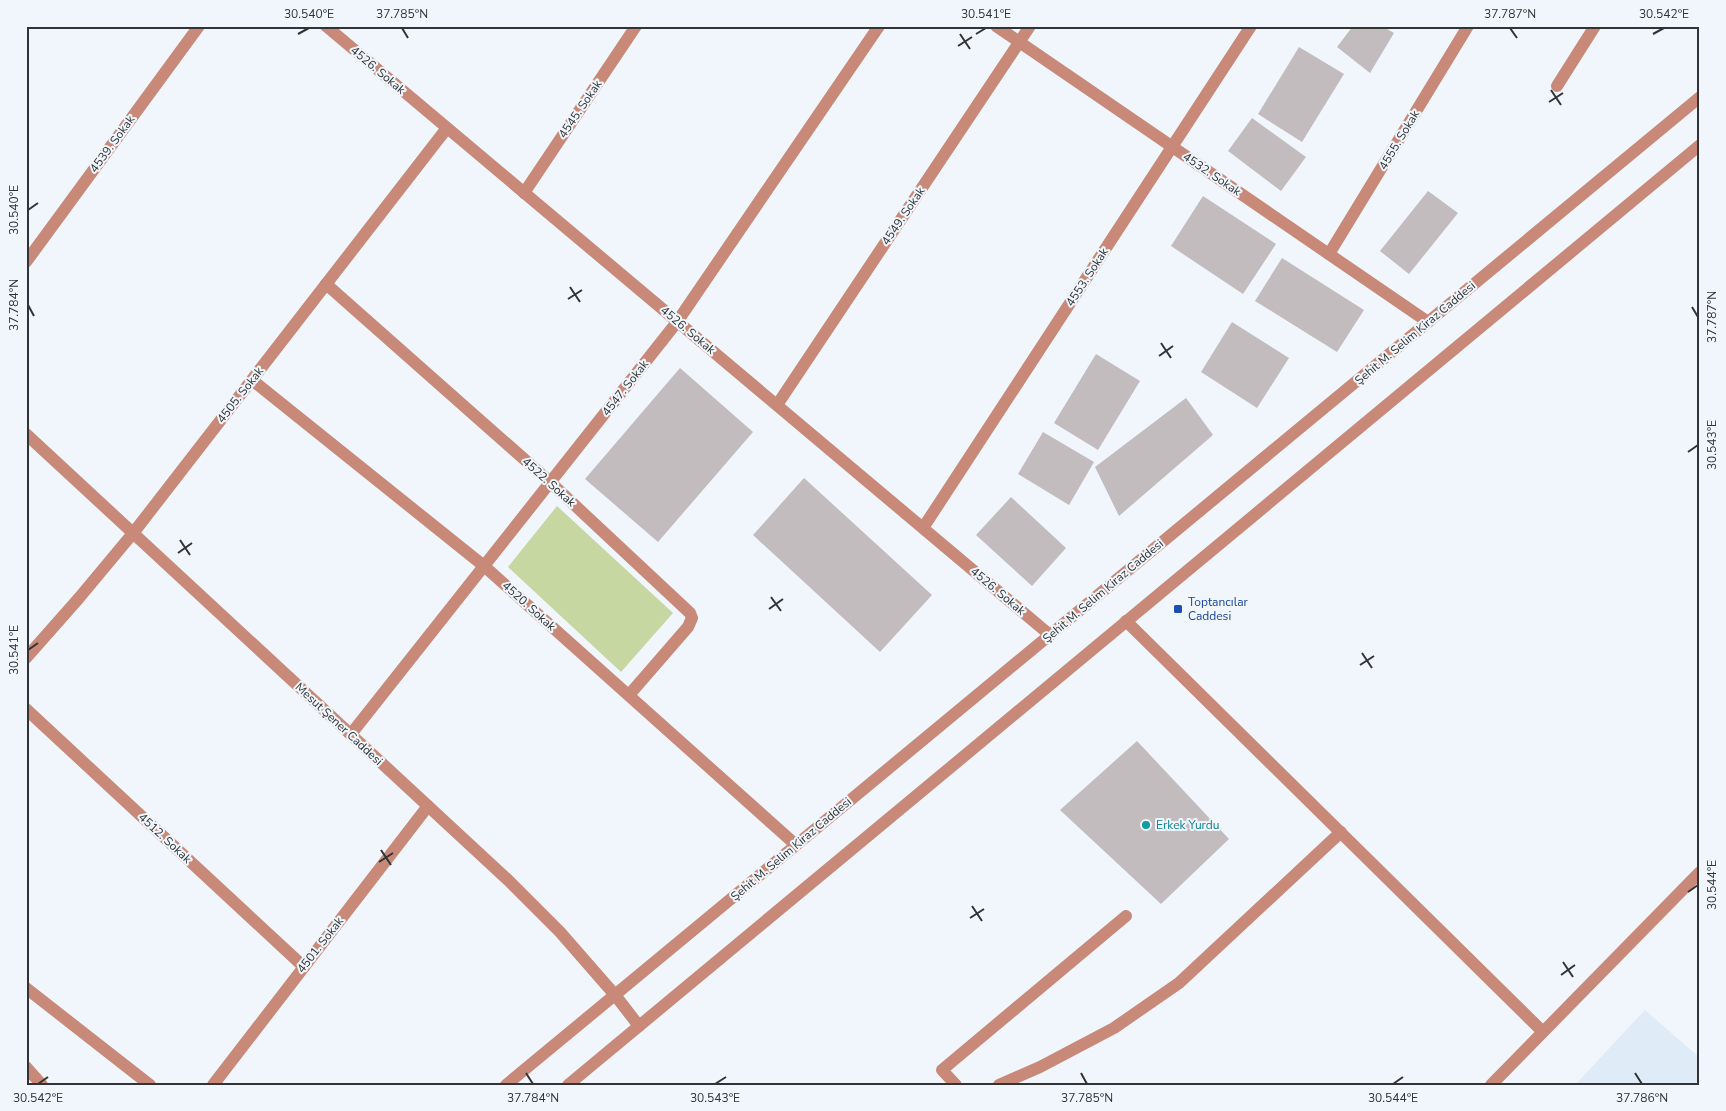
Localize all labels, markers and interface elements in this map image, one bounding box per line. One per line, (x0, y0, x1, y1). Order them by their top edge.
text: 30.540°E (284, 6, 334, 22)
text: 37.785°N (376, 6, 428, 22)
text: 30.541°E (961, 6, 1011, 22)
text: 37.787°N (1484, 6, 1536, 22)
text: 30.542°E (1639, 6, 1689, 22)
street label: 4526. Sokak (347, 42, 410, 98)
street label: 4545. Sokak (555, 76, 606, 141)
street label: 4555. Sokak (1375, 106, 1424, 173)
street label: 4539. Sokak (86, 111, 139, 176)
street label: 4532. Sokak (1180, 149, 1245, 200)
street label: 4549. Sokak (878, 183, 929, 248)
text: 30.540°E (6, 185, 22, 235)
street label: 4553. Sokak (1062, 244, 1112, 309)
street label: Şehit M. Selim Kiraz Caddesi (1351, 278, 1479, 388)
text: 37.784°N (6, 279, 22, 331)
text: 37.787°N (1704, 291, 1720, 343)
street label: 4526. Sokak (657, 302, 720, 358)
street label: 4547. Sokak (598, 356, 653, 419)
street label: 4505. Sokak (213, 363, 268, 426)
text: 30.543°E (1704, 420, 1720, 470)
street label: 4522. Sokak (519, 454, 580, 511)
street label: Şehit M. Selim Kiraz Caddesi (1039, 536, 1167, 646)
street label: 4526. Sokak (967, 563, 1030, 619)
street label: 4520. Sokak (499, 578, 560, 635)
place label: Toptancılar Caddesi (1188, 594, 1249, 624)
marker: Toptancılar Caddesi (1172, 603, 1184, 615)
text: 30.541°E (6, 625, 22, 675)
street label: Mesut Şener Caddesi (292, 679, 386, 769)
street label: Şehit M. Selim Kiraz Caddesi (727, 794, 855, 904)
street label: 4512. Sokak (135, 809, 196, 867)
place label: Erkek Yurdu (1156, 817, 1220, 833)
marker: Erkek Yurdu (1140, 819, 1152, 831)
text: 30.544°E (1704, 860, 1720, 910)
street label: 4501. Sokak (293, 913, 348, 976)
text: 30.542°E (13, 1090, 63, 1106)
text: 37.784°N (507, 1090, 559, 1106)
text: 30.543°E (690, 1090, 740, 1106)
text: 37.785°N (1061, 1090, 1113, 1106)
text: 30.544°E (1368, 1090, 1418, 1106)
text: 37.786°N (1616, 1090, 1668, 1106)

